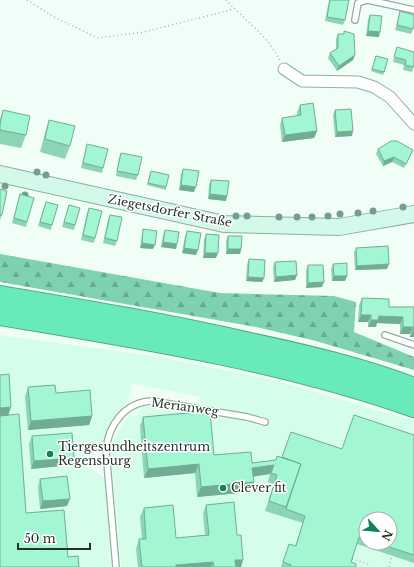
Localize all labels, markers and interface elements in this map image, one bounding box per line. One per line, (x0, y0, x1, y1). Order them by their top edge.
street label: Ziegetsdorfer Straße (107, 191, 234, 230)
street label: Merianweg (150, 394, 221, 419)
place label: Tiergesundheitszentrum Regensburg (58, 439, 210, 468)
marker: Tiergesundheitszentrum Regensburg (45, 449, 55, 459)
place label: Clever fit (231, 480, 287, 495)
marker: Clever fit (218, 483, 228, 493)
north arrow (358, 511, 398, 551)
scale bar (18, 525, 90, 551)
text: N (378, 528, 395, 544)
text: 50 m (24, 531, 56, 546)

